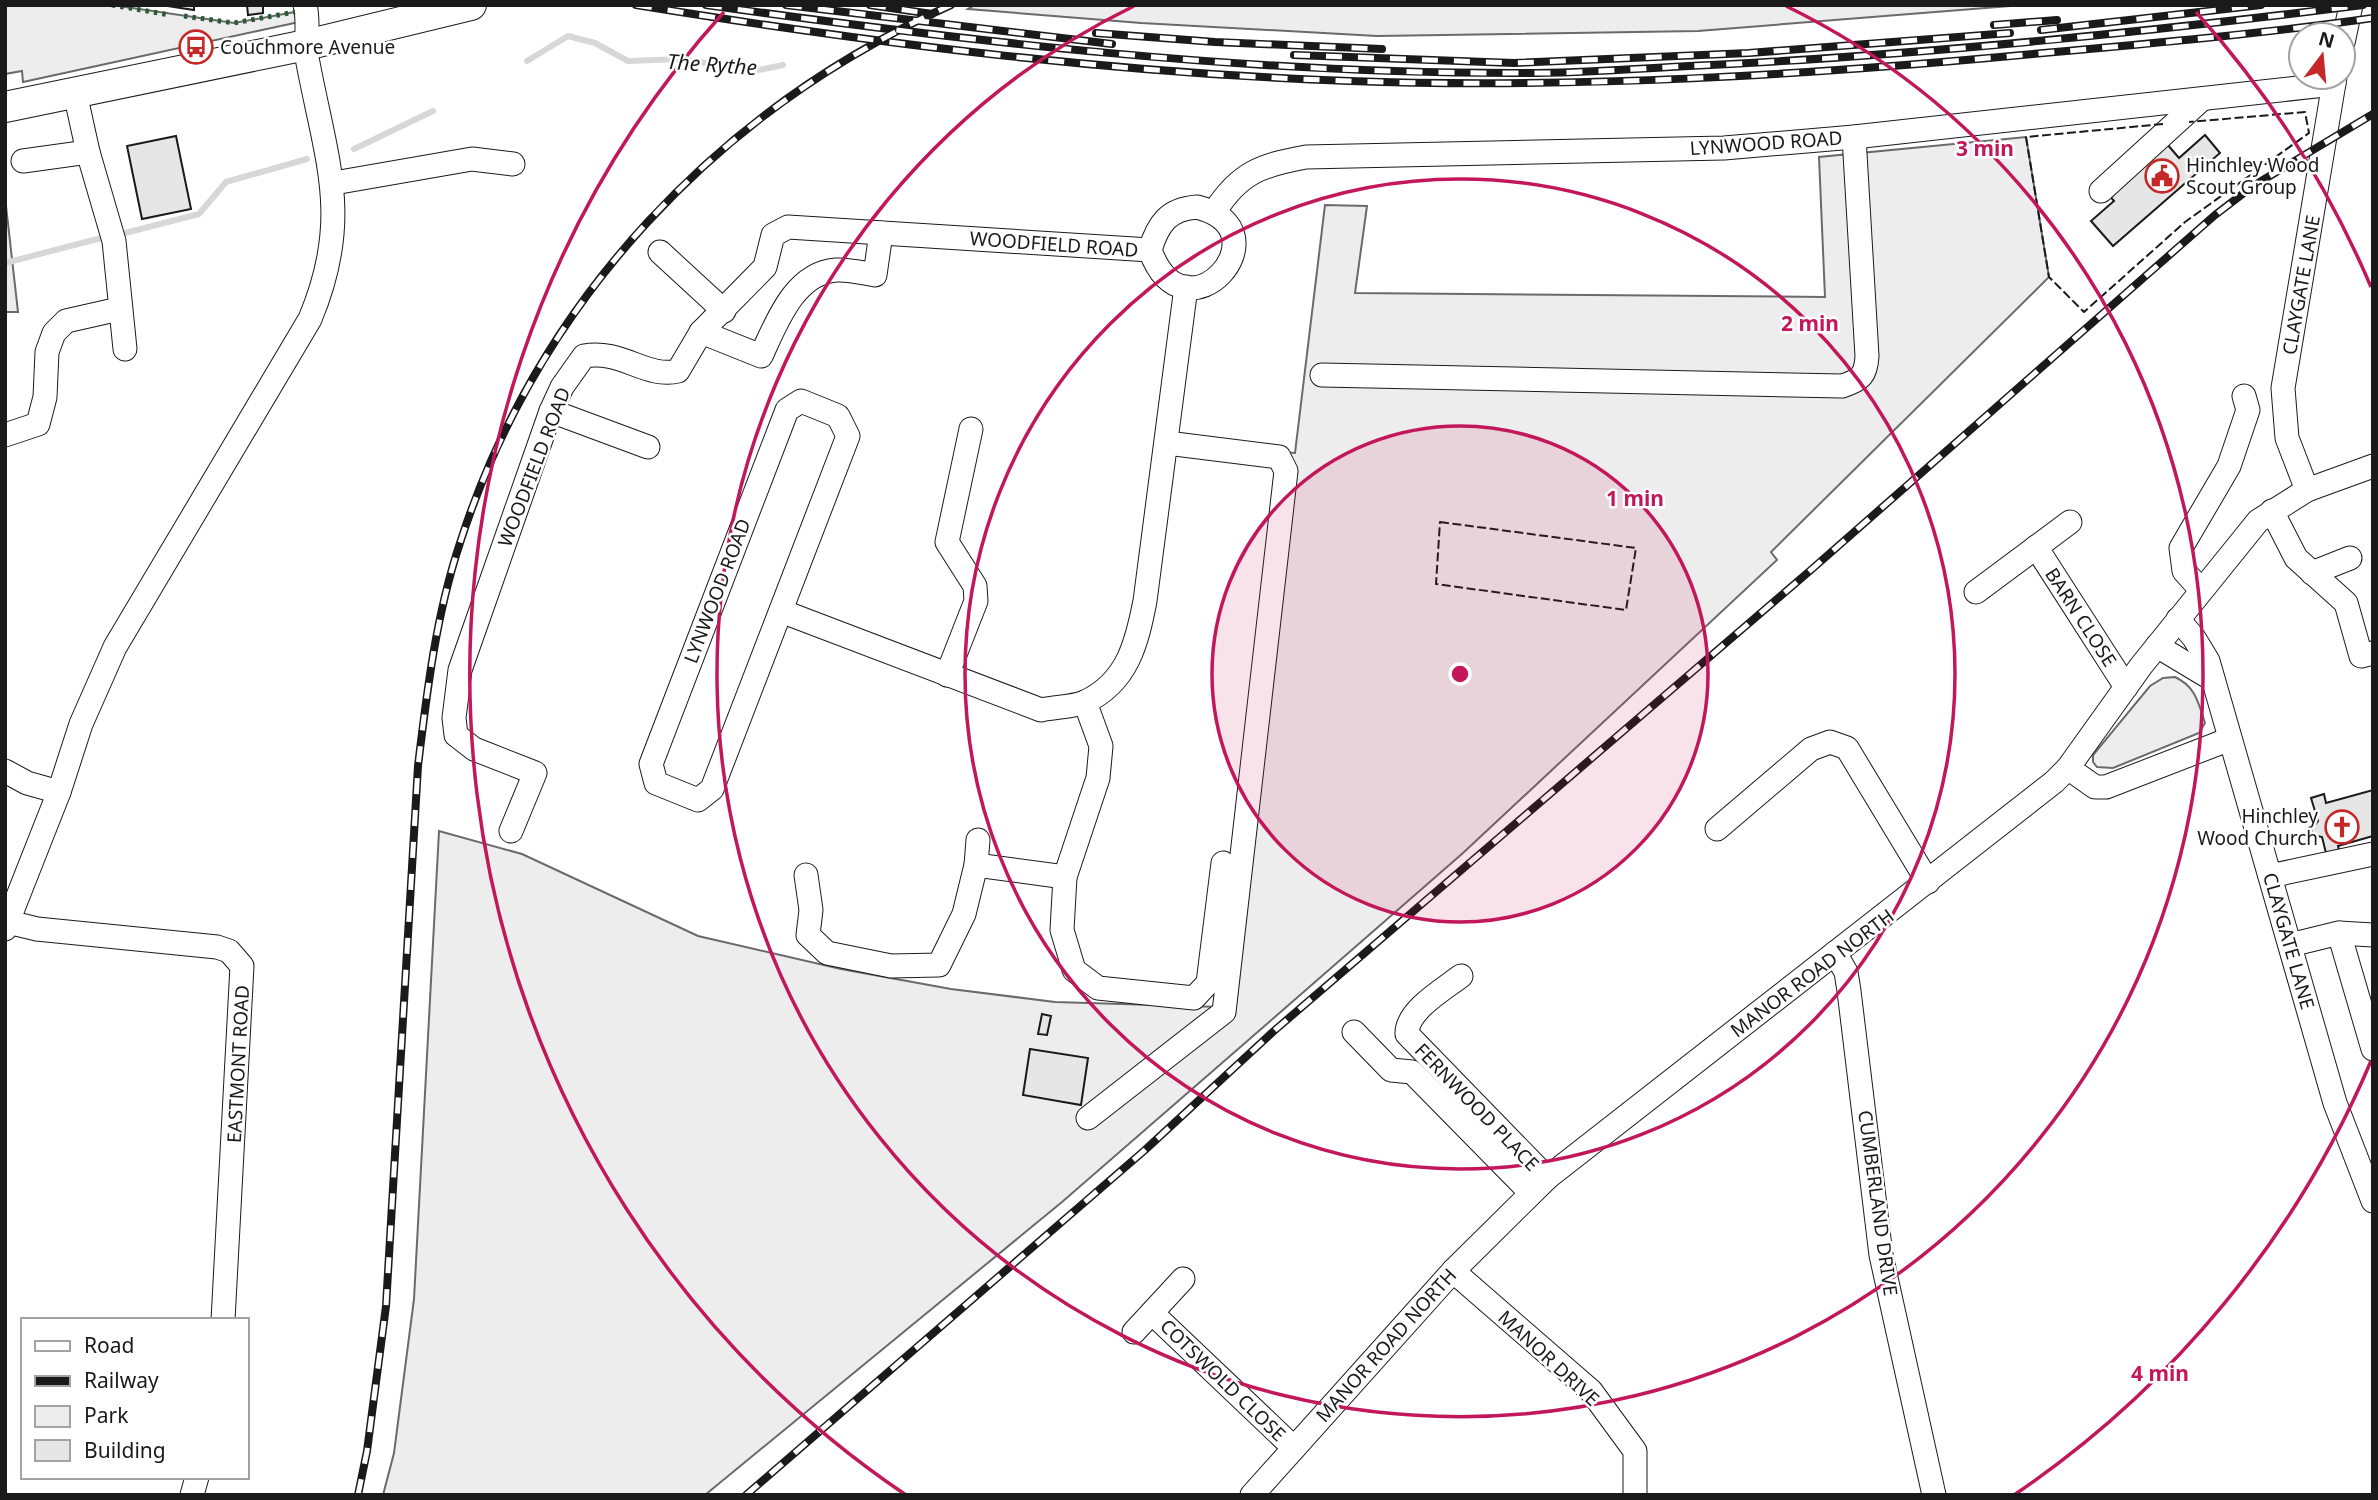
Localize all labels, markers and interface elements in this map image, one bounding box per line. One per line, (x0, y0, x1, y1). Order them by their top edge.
north arrow (2287, 21, 2357, 91)
text: N (2316, 25, 2338, 54)
bus stop icon: Couchmore Avenue (177, 28, 215, 66)
place label: Couchmore Avenue (220, 34, 395, 60)
water label: The Rythe (666, 47, 758, 81)
street label: LYNWOOD ROAD (1689, 125, 1843, 161)
text: 3 min (1956, 134, 2014, 162)
place label: Hinchley Wood Scout Group (2186, 152, 2319, 200)
public building icon: Hinchley Wood Scout Group (2143, 157, 2181, 195)
street label: CLAYGATE LANE (2276, 213, 2326, 357)
street label: WOODFIELD ROAD (969, 225, 1139, 263)
text: 2 min (1781, 309, 1839, 337)
street label: WOODFIELD ROAD (492, 383, 576, 551)
text: 1 min (1606, 484, 1664, 512)
street label: LYNWOOD ROAD (677, 515, 757, 667)
street label: BARN CLOSE (2039, 562, 2123, 672)
centre of rings (1448, 662, 1472, 686)
place label: Hinchley Wood Church (2197, 803, 2318, 851)
church icon: Hinchley Wood Church (2323, 808, 2361, 846)
street label: CLAYGATE LANE (2257, 870, 2321, 1012)
street label: MANOR ROAD NORTH (1725, 903, 1899, 1043)
street label: EASTMONT ROAD (221, 984, 255, 1144)
street label: FERNWOOD PLACE (1409, 1037, 1545, 1177)
street label: CUMBERLAND DRIVE (1852, 1108, 1904, 1298)
street label: MANOR ROAD NORTH (1310, 1263, 1462, 1427)
street label: MANOR DRIVE (1493, 1304, 1605, 1412)
street label: COTSWOLD CLOSE (1154, 1313, 1292, 1447)
legend (21, 1318, 248, 1479)
text: Road (84, 1331, 134, 1359)
text: 4 min (2131, 1359, 2189, 1387)
text: Railway (84, 1366, 159, 1394)
text: Park (84, 1401, 129, 1429)
text: Building (84, 1436, 166, 1464)

